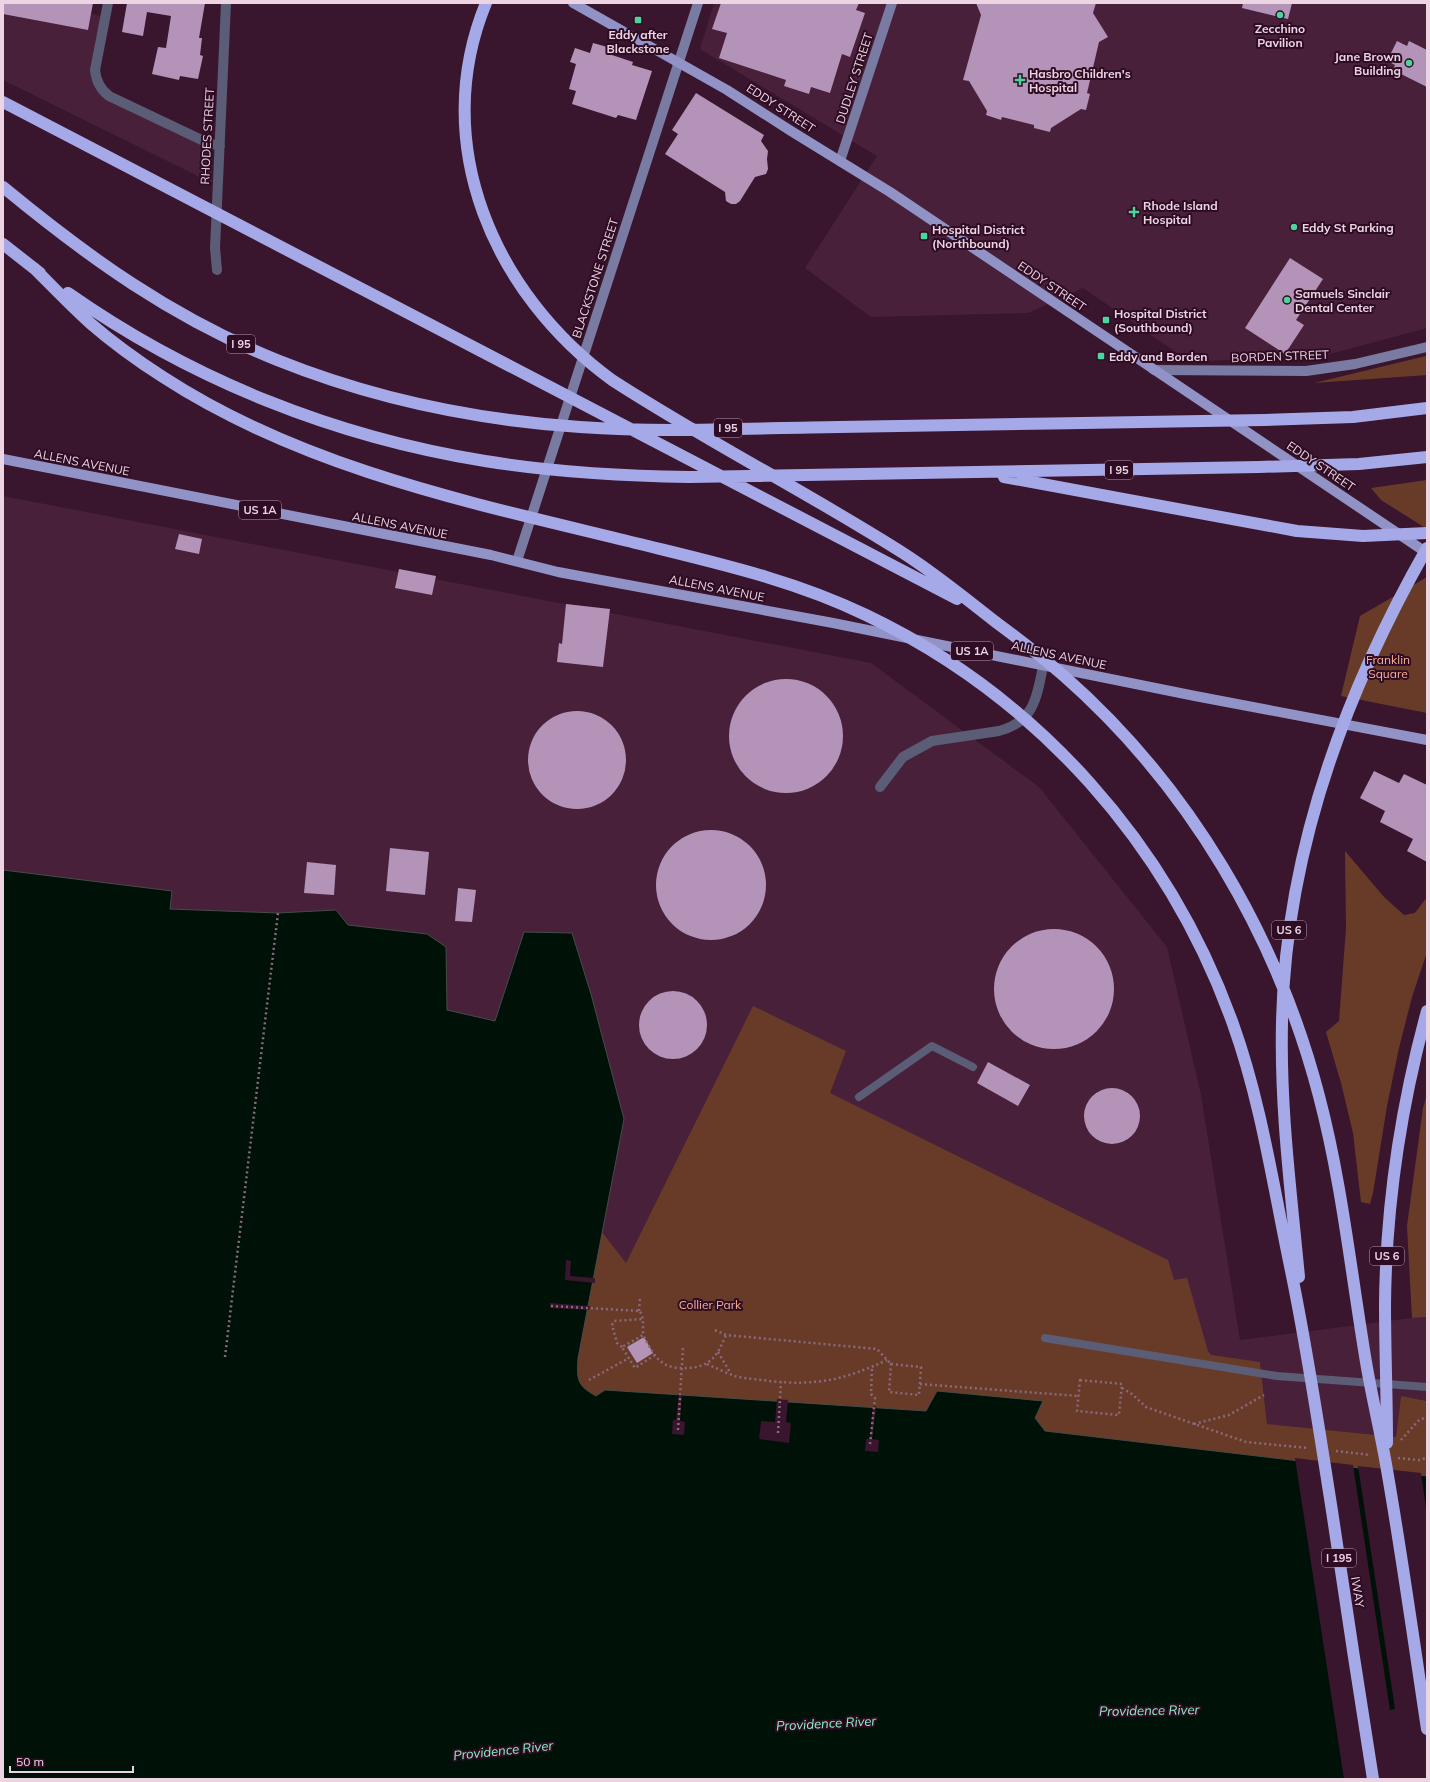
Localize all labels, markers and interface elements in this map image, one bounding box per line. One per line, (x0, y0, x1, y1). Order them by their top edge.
marker: Zecchino Pavilion (1275, 10, 1285, 20)
marker: Eddy after Blackstone (633, 15, 643, 25)
place label: Zecchino Pavilion (1255, 21, 1305, 50)
place label: Eddy after Blackstone (607, 27, 670, 56)
street label: DUDLEY STREET (832, 30, 876, 125)
place label: Jane Brown Building (1334, 49, 1401, 78)
marker: Jane Brown Building (1404, 58, 1414, 68)
place label: Hasbro Children's Hospital (1029, 66, 1131, 95)
marker: Hasbro Children's Hospital (1014, 74, 1026, 86)
street label: EDDY STREET (744, 80, 819, 136)
street label: RHODES STREET (197, 86, 217, 185)
place label: Rhode Island Hospital (1143, 198, 1218, 227)
marker: Rhode Island Hospital (1128, 206, 1140, 218)
street label: BLACKSTONE STREET (569, 215, 622, 340)
place label: Eddy St Parking (1302, 220, 1394, 235)
place label: Hospital District (Northbound) (932, 222, 1025, 251)
marker: Eddy St Parking (1289, 222, 1299, 232)
marker: Hospital District (Northbound) (919, 231, 929, 241)
street label: EDDY STREET (1015, 258, 1090, 315)
place label: Samuels Sinclair Dental Center (1295, 286, 1390, 315)
marker: Samuels Sinclair Dental Center (1282, 295, 1292, 305)
place label: Hospital District (Southbound) (1114, 306, 1207, 335)
marker: Hospital District (Southbound) (1101, 315, 1111, 325)
road number: I 95 (227, 335, 255, 353)
street label: BORDEN STREET (1231, 347, 1330, 365)
place label: Eddy and Borden (1109, 349, 1207, 364)
marker: Eddy and Borden (1096, 351, 1106, 361)
road number: I 95 (714, 419, 742, 437)
street label: EDDY STREET (1284, 438, 1359, 495)
street label: ALLENS AVENUE (33, 445, 131, 479)
road number: I 95 (1105, 461, 1133, 479)
road number: US 1A (239, 501, 281, 519)
street label: ALLENS AVENUE (351, 508, 449, 542)
street label: ALLENS AVENUE (668, 571, 766, 605)
street label: ALLENS AVENUE (1010, 638, 1108, 672)
road number: US 1A (951, 642, 993, 660)
park label: Franklin Square (1366, 652, 1410, 681)
road number: US 6 (1272, 921, 1306, 939)
road number: US 6 (1370, 1247, 1404, 1265)
park label: Collier Park (679, 1297, 742, 1312)
road number: I 195 (1322, 1549, 1356, 1567)
street label: IWAY (1348, 1575, 1368, 1609)
water label: Providence River (1099, 1701, 1201, 1719)
water label: Providence River (776, 1712, 878, 1734)
water label: Providence River (452, 1737, 555, 1763)
scale bar (10, 1748, 133, 1774)
text: 50 m (16, 1754, 44, 1769)

